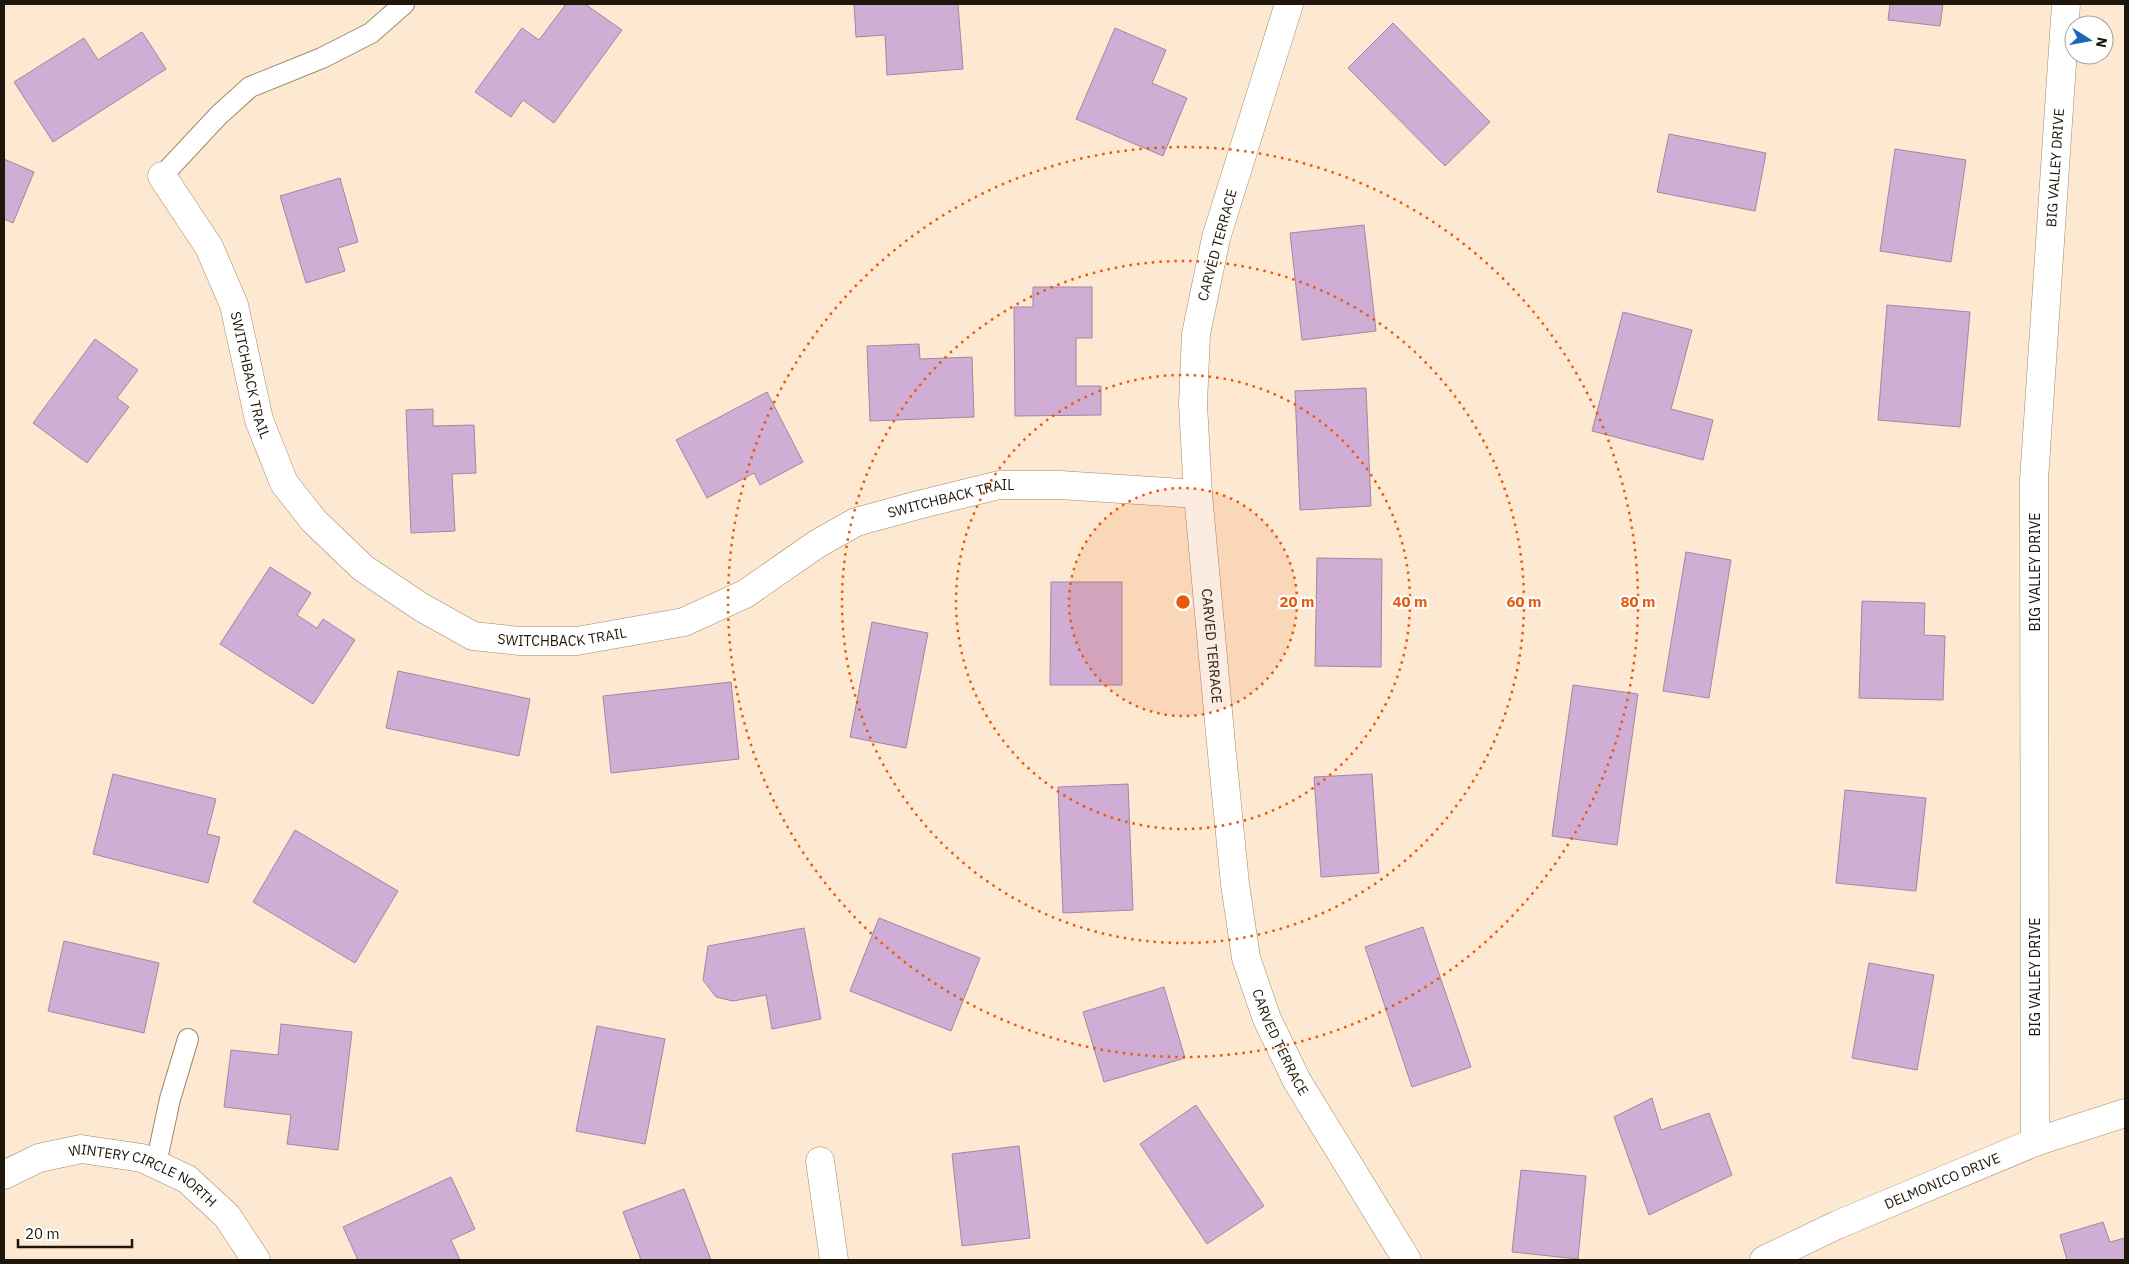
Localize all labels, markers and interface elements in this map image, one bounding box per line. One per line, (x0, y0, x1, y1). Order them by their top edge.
north arrow (2064, 15, 2114, 65)
text: N (2092, 36, 2112, 49)
street label: BIG VALLEY DRIVE (2042, 108, 2068, 228)
street label: CARVED TERRACE (1193, 187, 1241, 303)
street label: SWITCHBACK TRAIL (227, 310, 274, 441)
street label: SWITCHBACK TRAIL (886, 476, 1014, 522)
street label: BIG VALLEY DRIVE (2026, 513, 2044, 631)
street label: CARVED TERRACE (1198, 588, 1226, 704)
text: 20 m (1280, 592, 1314, 611)
text: 40 m (1393, 592, 1427, 611)
text: 60 m (1507, 592, 1541, 611)
text: 80 m (1621, 592, 1655, 611)
centre of rings (1174, 593, 1192, 611)
street label: SWITCHBACK TRAIL (496, 623, 628, 650)
street label: BIG VALLEY DRIVE (2026, 918, 2044, 1036)
street label: CARVED TERRACE (1248, 987, 1313, 1099)
street label: WINTERY CIRCLE NORTH (67, 1140, 221, 1211)
street label: DELMONICO DRIVE (1882, 1149, 2003, 1213)
scale bar (18, 1216, 131, 1248)
text: 20 m (25, 1224, 60, 1243)

